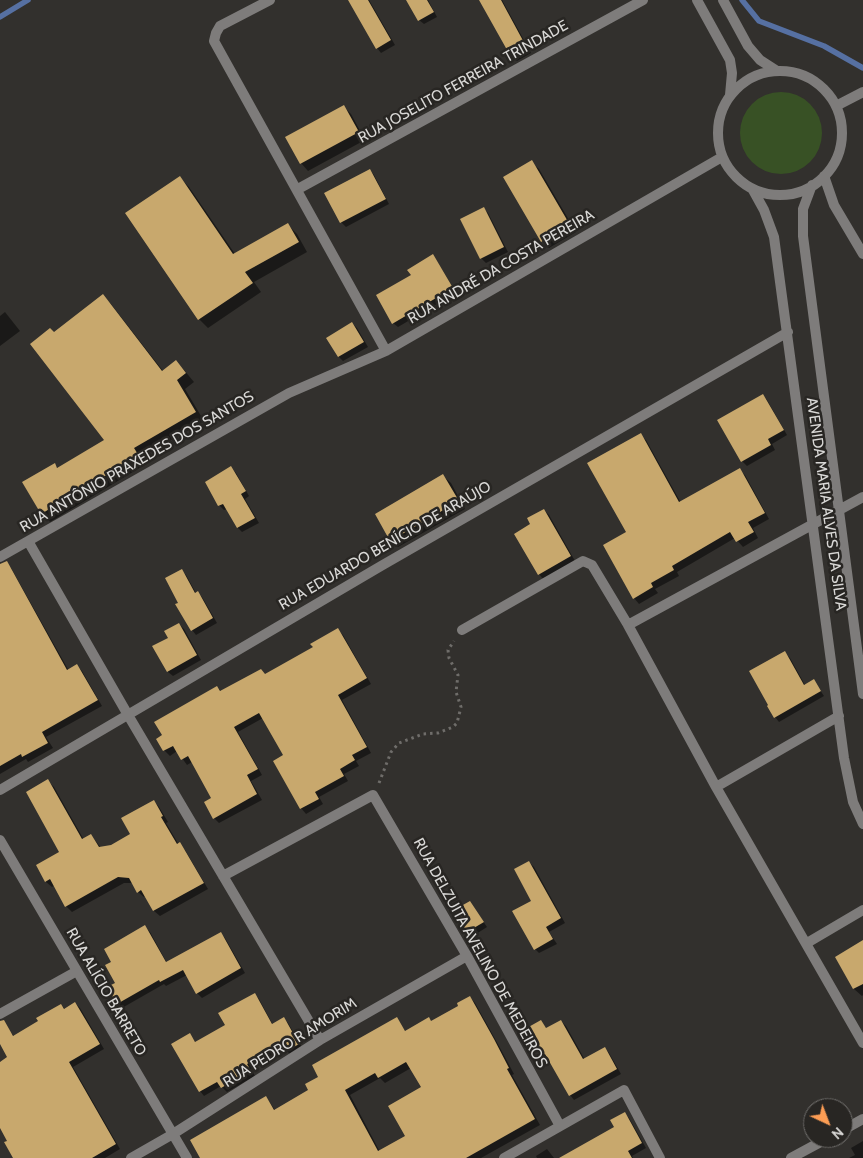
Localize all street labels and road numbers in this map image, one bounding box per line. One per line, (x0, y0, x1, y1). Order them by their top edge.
street label: RUA JOSELITO FERREIRA TRINDADE (355, 17, 571, 147)
street label: RUA ANDRÉ DA COSTA PEREIRA (404, 206, 598, 328)
street label: RUA ANTÔNIO PRAXEDES DOS SANTOS (17, 387, 257, 537)
street label: AVENIDA MARIA ALVES DA SILVA (802, 396, 850, 612)
street label: RUA EDUARDO BENÍCIO DE ARAÚJO (276, 478, 494, 614)
street label: RUA DELZUITA AVELINO DE MEDEIROS (409, 835, 551, 1071)
street label: RUA ALÍCIO BARRETO (62, 925, 150, 1059)
street label: RUA PEDRO R AMORIM (220, 994, 360, 1092)

